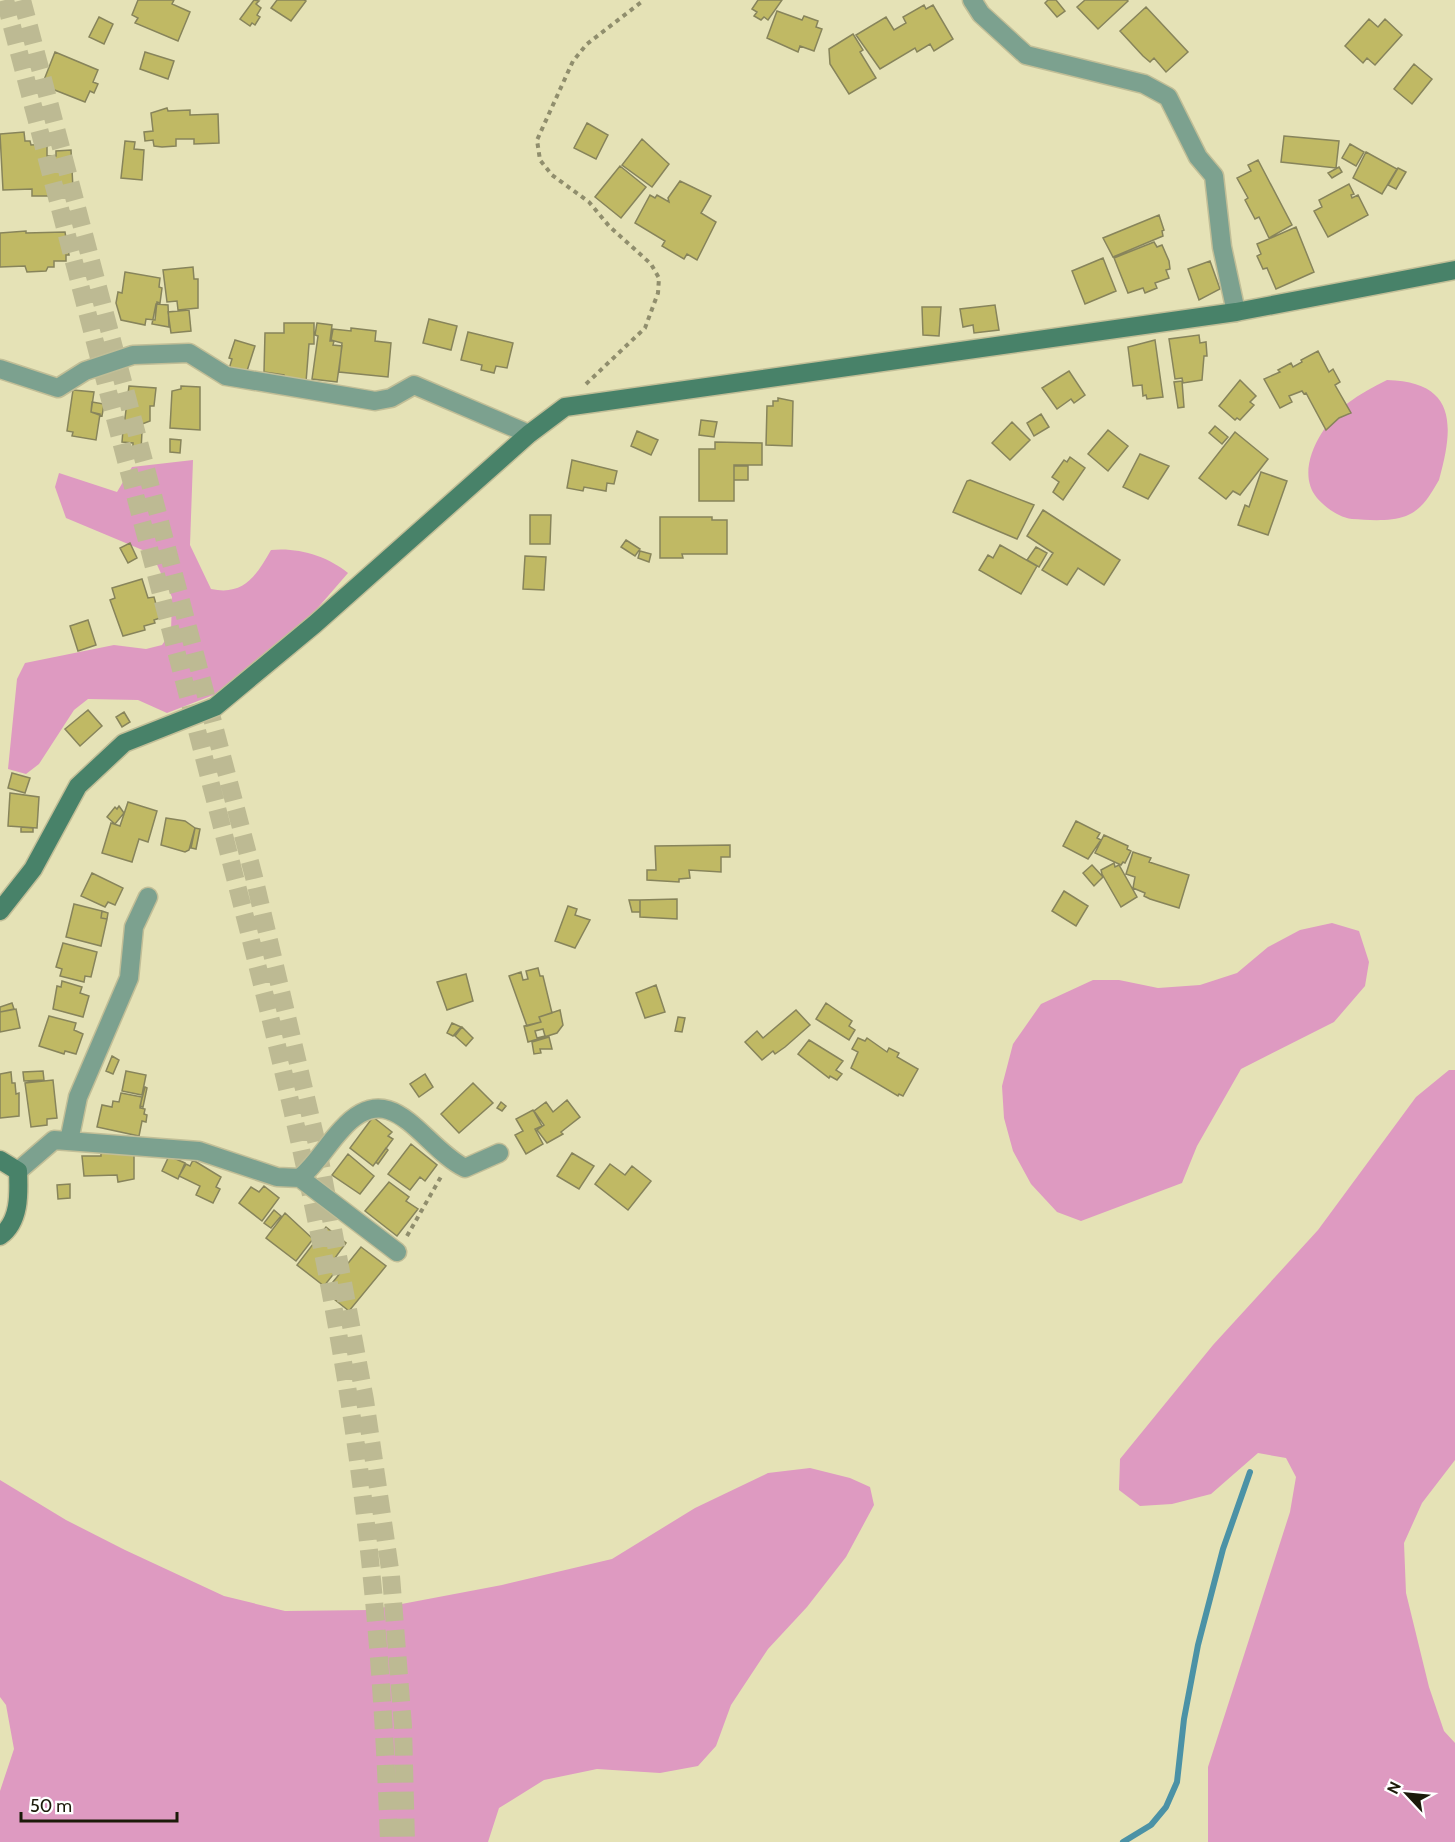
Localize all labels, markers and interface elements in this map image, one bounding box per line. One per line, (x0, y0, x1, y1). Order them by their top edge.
north arrow (1377, 1764, 1437, 1824)
text: N (1383, 1778, 1405, 1797)
scale bar (21, 1785, 177, 1823)
text: 50 m (30, 1795, 72, 1817)

